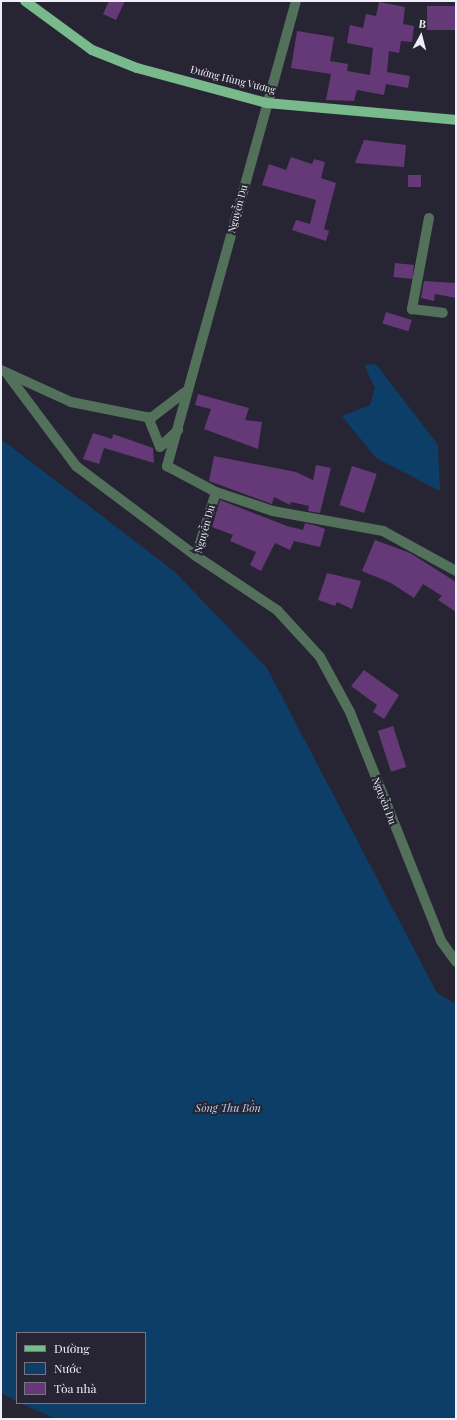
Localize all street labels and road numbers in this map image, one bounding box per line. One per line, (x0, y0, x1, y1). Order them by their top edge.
street label: Đường Hùng Vương (189, 64, 277, 96)
street label: Nguyễn Du (226, 184, 250, 234)
street label: Nguyễn Du (192, 504, 218, 554)
street label: Nguyễn Du (370, 776, 398, 826)

